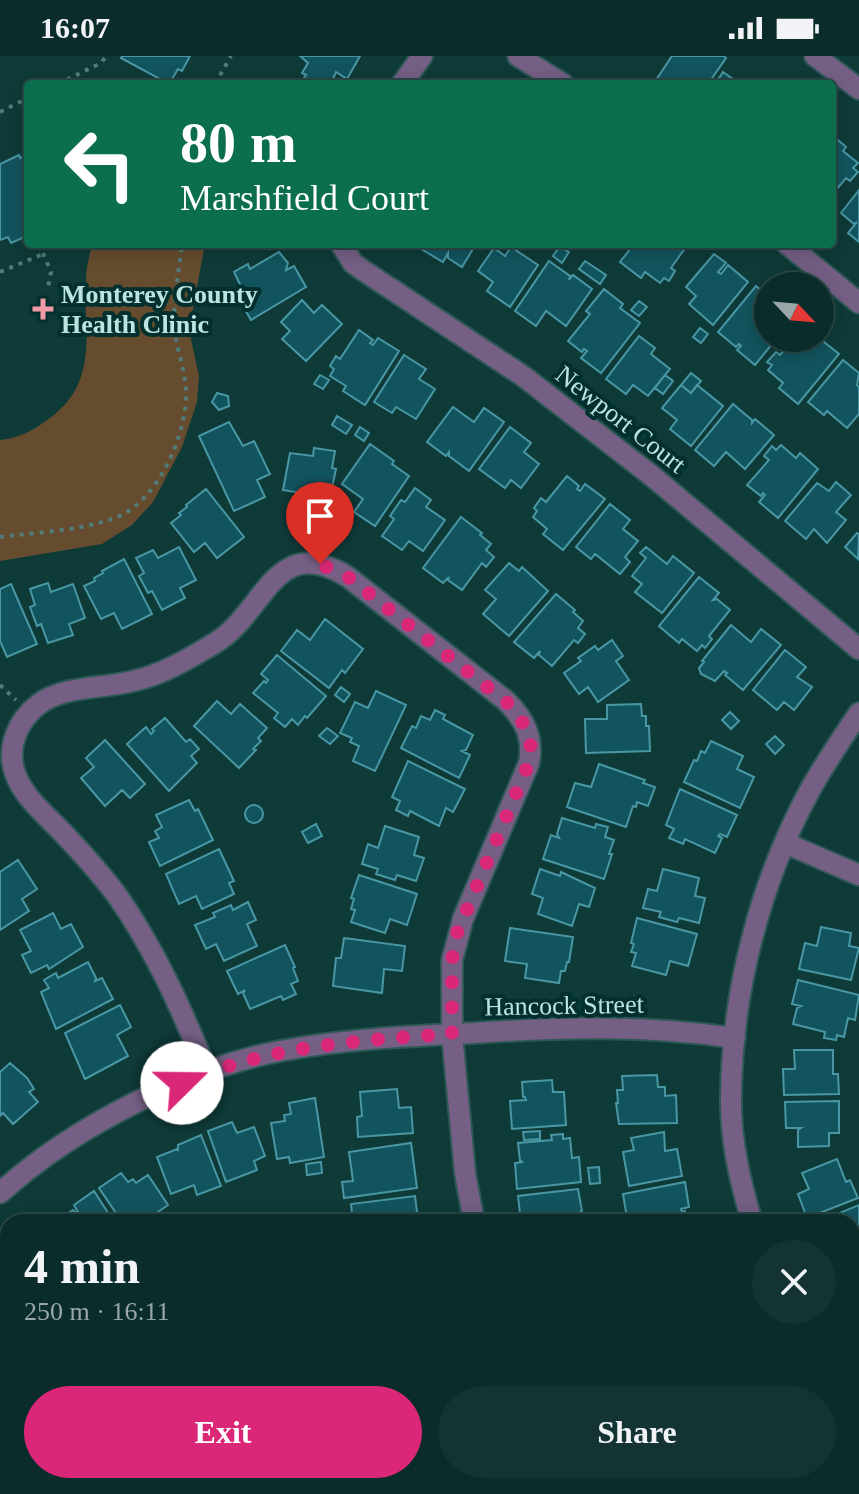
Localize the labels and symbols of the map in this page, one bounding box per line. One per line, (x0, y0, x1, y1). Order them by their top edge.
north arrow (754, 272, 834, 352)
place label: Monterey County Health Clinic (61, 280, 258, 339)
marker: Monterey County Health Clinic (32, 298, 54, 320)
street label: Newport Court (550, 360, 692, 480)
pin (286, 482, 354, 564)
street label: Hancock Street (484, 990, 645, 1021)
position arrow (140, 1041, 224, 1125)

